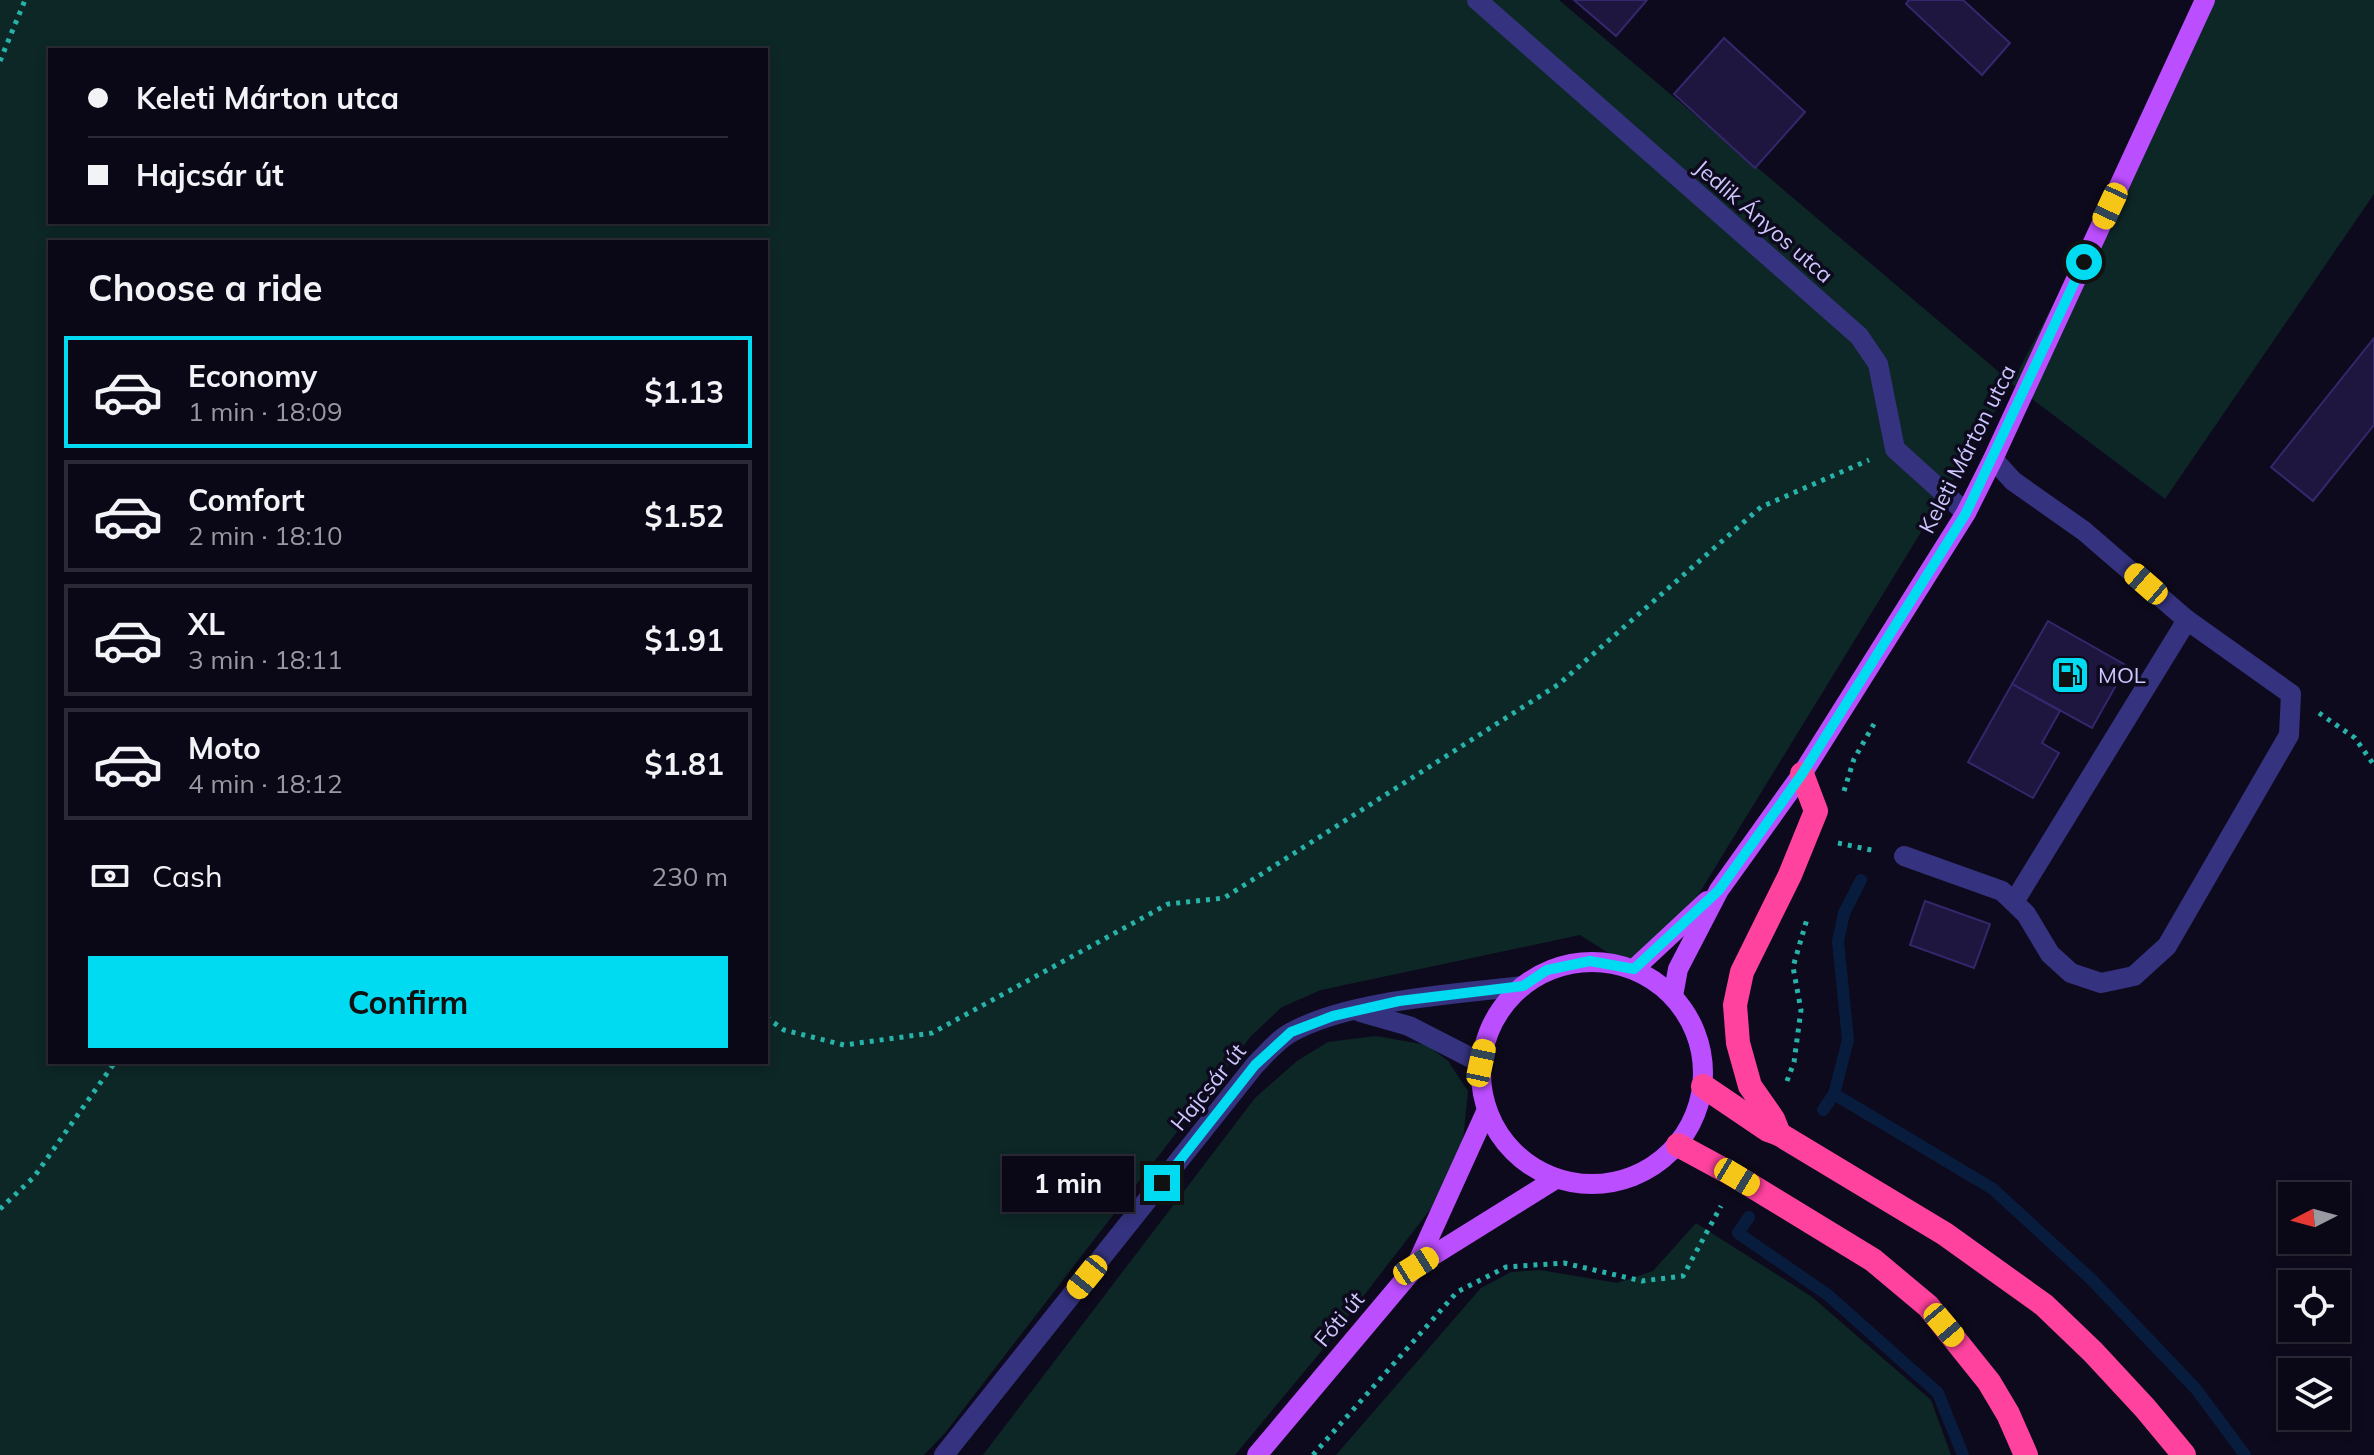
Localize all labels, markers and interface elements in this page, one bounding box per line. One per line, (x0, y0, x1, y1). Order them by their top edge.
text: Keleti Márton utca (136, 79, 399, 117)
street label: Jedlik Ányos utca (1689, 153, 1839, 289)
text: Hajcsár út (136, 156, 284, 194)
car (2089, 179, 2131, 233)
route start (2066, 244, 2102, 280)
text: Choose a ride (88, 265, 322, 310)
icon: car (92, 356, 164, 428)
text: Economy (188, 357, 317, 395)
street label: Keleti Márton utca (1912, 360, 2022, 538)
text: $1.13 (645, 373, 724, 411)
text: 1 min · 18:09 (188, 395, 343, 428)
icon: car (92, 480, 164, 552)
text: Comfort (188, 481, 305, 519)
text: $1.52 (645, 497, 724, 535)
text: 2 min · 18:10 (188, 519, 343, 552)
car (2120, 559, 2172, 609)
icon: car (92, 604, 164, 676)
text: XL (188, 605, 225, 643)
text: $1.91 (645, 621, 724, 659)
text: 3 min · 18:11 (188, 643, 343, 676)
fuel station icon: MOL (2049, 654, 2091, 696)
place label: MOL (2098, 661, 2146, 689)
icon: car (92, 728, 164, 800)
text: Moto (188, 729, 261, 767)
text: $1.81 (645, 745, 724, 783)
text: 4 min · 18:12 (188, 767, 343, 800)
icon: cash (88, 854, 132, 898)
text: Cash (152, 857, 223, 895)
text: 230 m (652, 860, 728, 893)
button: Confirm (88, 956, 728, 1048)
street label: Hajcsár út (1164, 1037, 1252, 1136)
car (1464, 1037, 1498, 1089)
car (1710, 1154, 1764, 1200)
callout: 1 min (1002, 1155, 1134, 1211)
route end (1144, 1165, 1180, 1201)
text: 1 min (1034, 1167, 1102, 1200)
north arrow (2278, 1182, 2350, 1254)
map controls (2278, 1182, 2350, 1430)
car (1389, 1243, 1443, 1289)
car (1063, 1251, 1111, 1303)
button: locate (2278, 1270, 2350, 1342)
street label: Fóti út (1308, 1285, 1370, 1352)
car (1919, 1299, 1969, 1351)
button: layers (2278, 1358, 2350, 1430)

